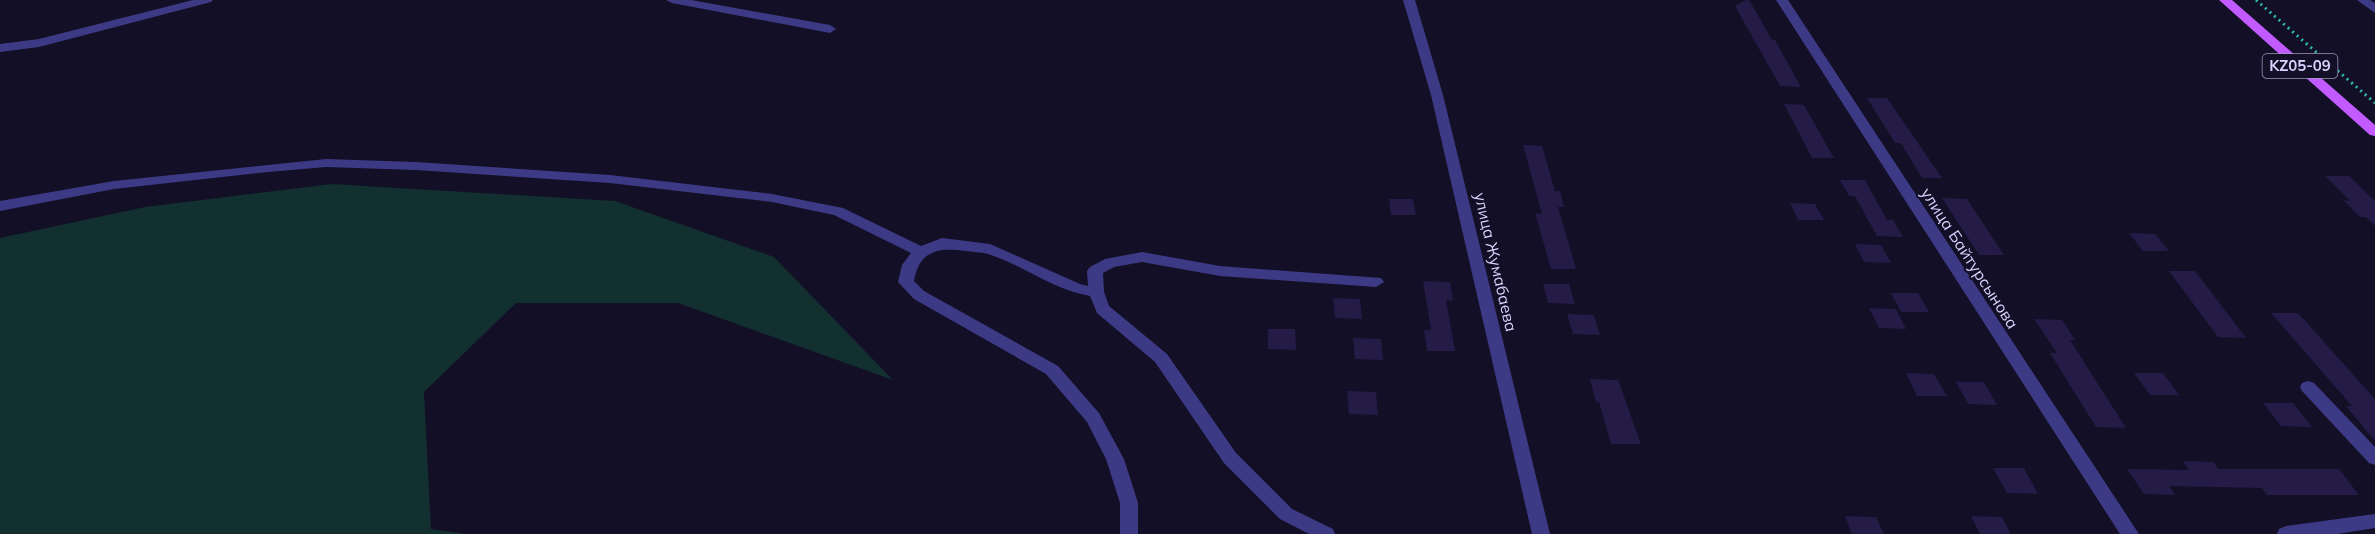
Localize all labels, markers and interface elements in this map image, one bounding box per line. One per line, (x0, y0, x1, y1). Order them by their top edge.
road number: KZ05-09 (2262, 54, 2338, 78)
street label: улица Байтурсынова (1917, 184, 2023, 332)
street label: улица Жумабаева (1470, 190, 1522, 334)

